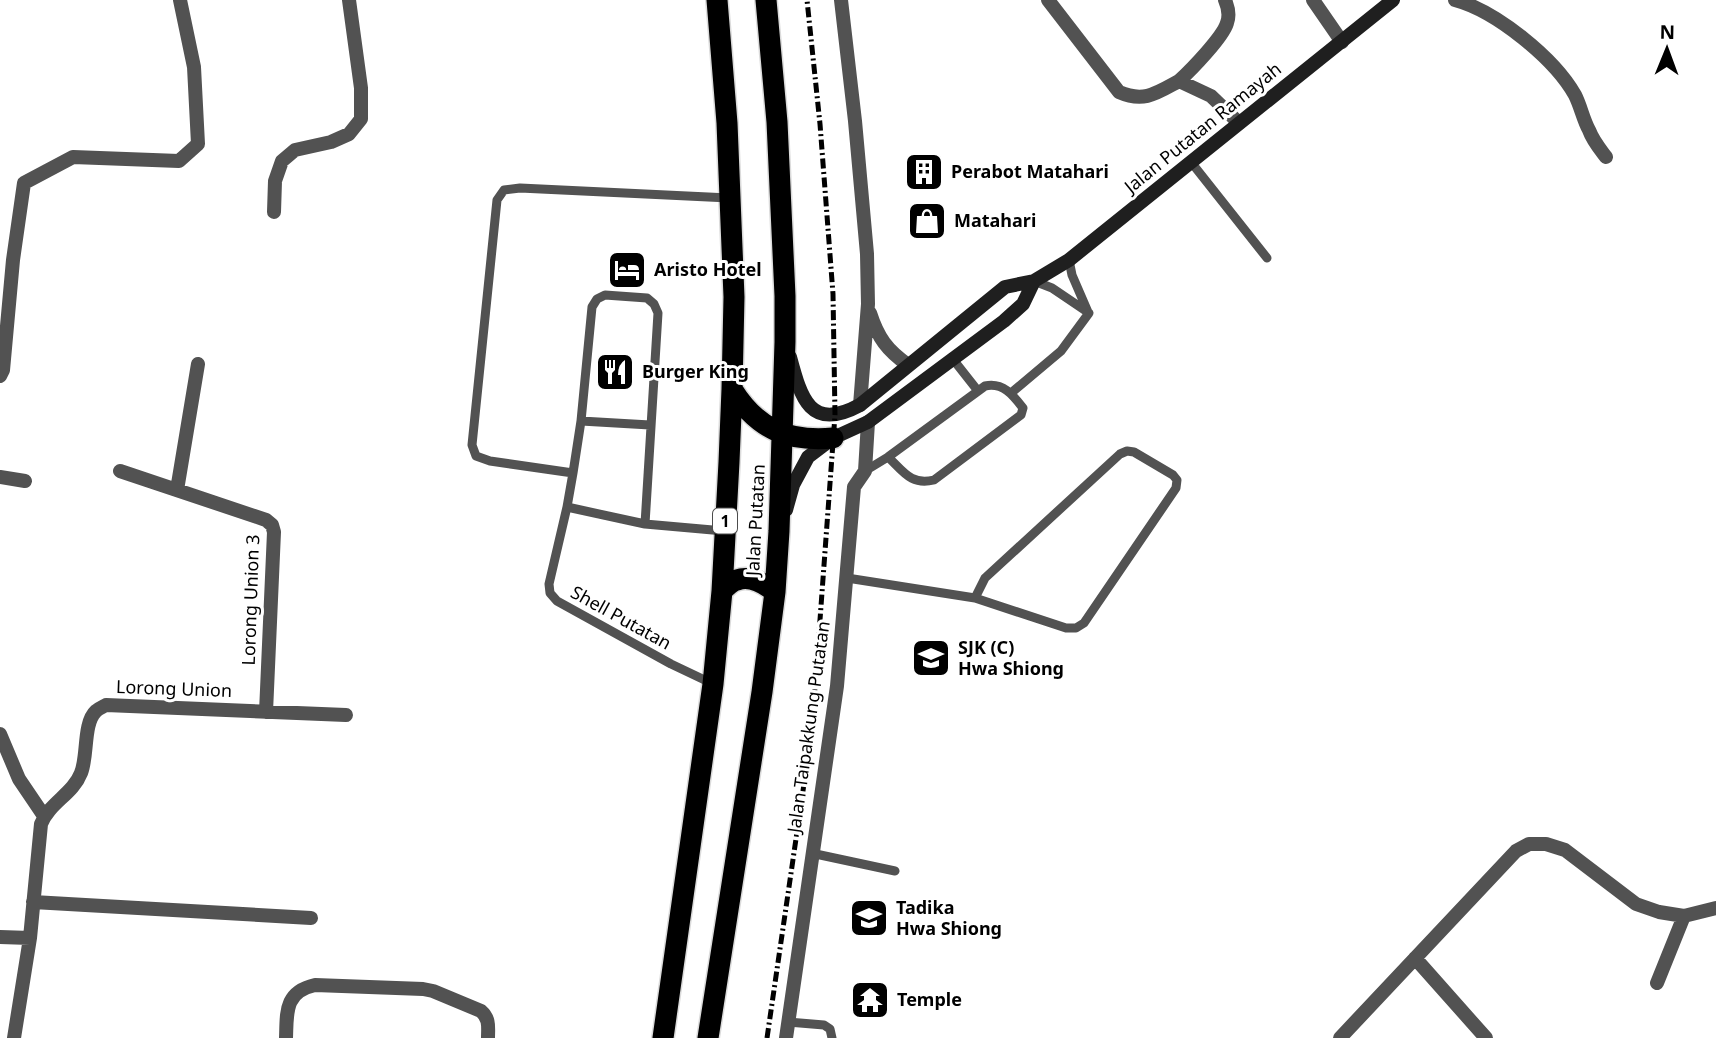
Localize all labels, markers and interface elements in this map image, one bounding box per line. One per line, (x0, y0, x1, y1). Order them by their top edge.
north arrow (1632, 14, 1702, 84)
text: N (1659, 19, 1675, 45)
street label: Jalan Putatan Ramayah (1117, 56, 1286, 199)
building icon: Perabot Matahari (903, 151, 945, 193)
place label: Perabot Matahari (951, 159, 1109, 183)
shop icon: Matahari (906, 200, 948, 242)
place label: Matahari (954, 208, 1036, 232)
hotel icon: Aristo Hotel (606, 249, 648, 291)
place label: Aristo Hotel (654, 257, 762, 281)
restaurant icon: Burger King (594, 351, 636, 393)
place label: Burger King (642, 359, 749, 383)
street label: Jalan Putatan (740, 463, 770, 578)
road number: 1 (713, 508, 737, 534)
street label: Lorong Union 3 (236, 534, 264, 666)
street label: Shell Putatan (567, 580, 676, 655)
street label: Jalan Taipakkung Putatan (781, 619, 835, 836)
place label: SJK (C) Hwa Shiong (958, 635, 1064, 680)
school or university icon: SJK (C) Hwa Shiong (910, 637, 952, 679)
street label: Lorong Union (116, 674, 232, 702)
place label: Tadika Hwa Shiong (896, 895, 1002, 940)
school or university icon: Tadika Hwa Shiong (848, 897, 890, 939)
temple icon: Temple (849, 979, 891, 1021)
place label: Temple (897, 987, 962, 1011)

